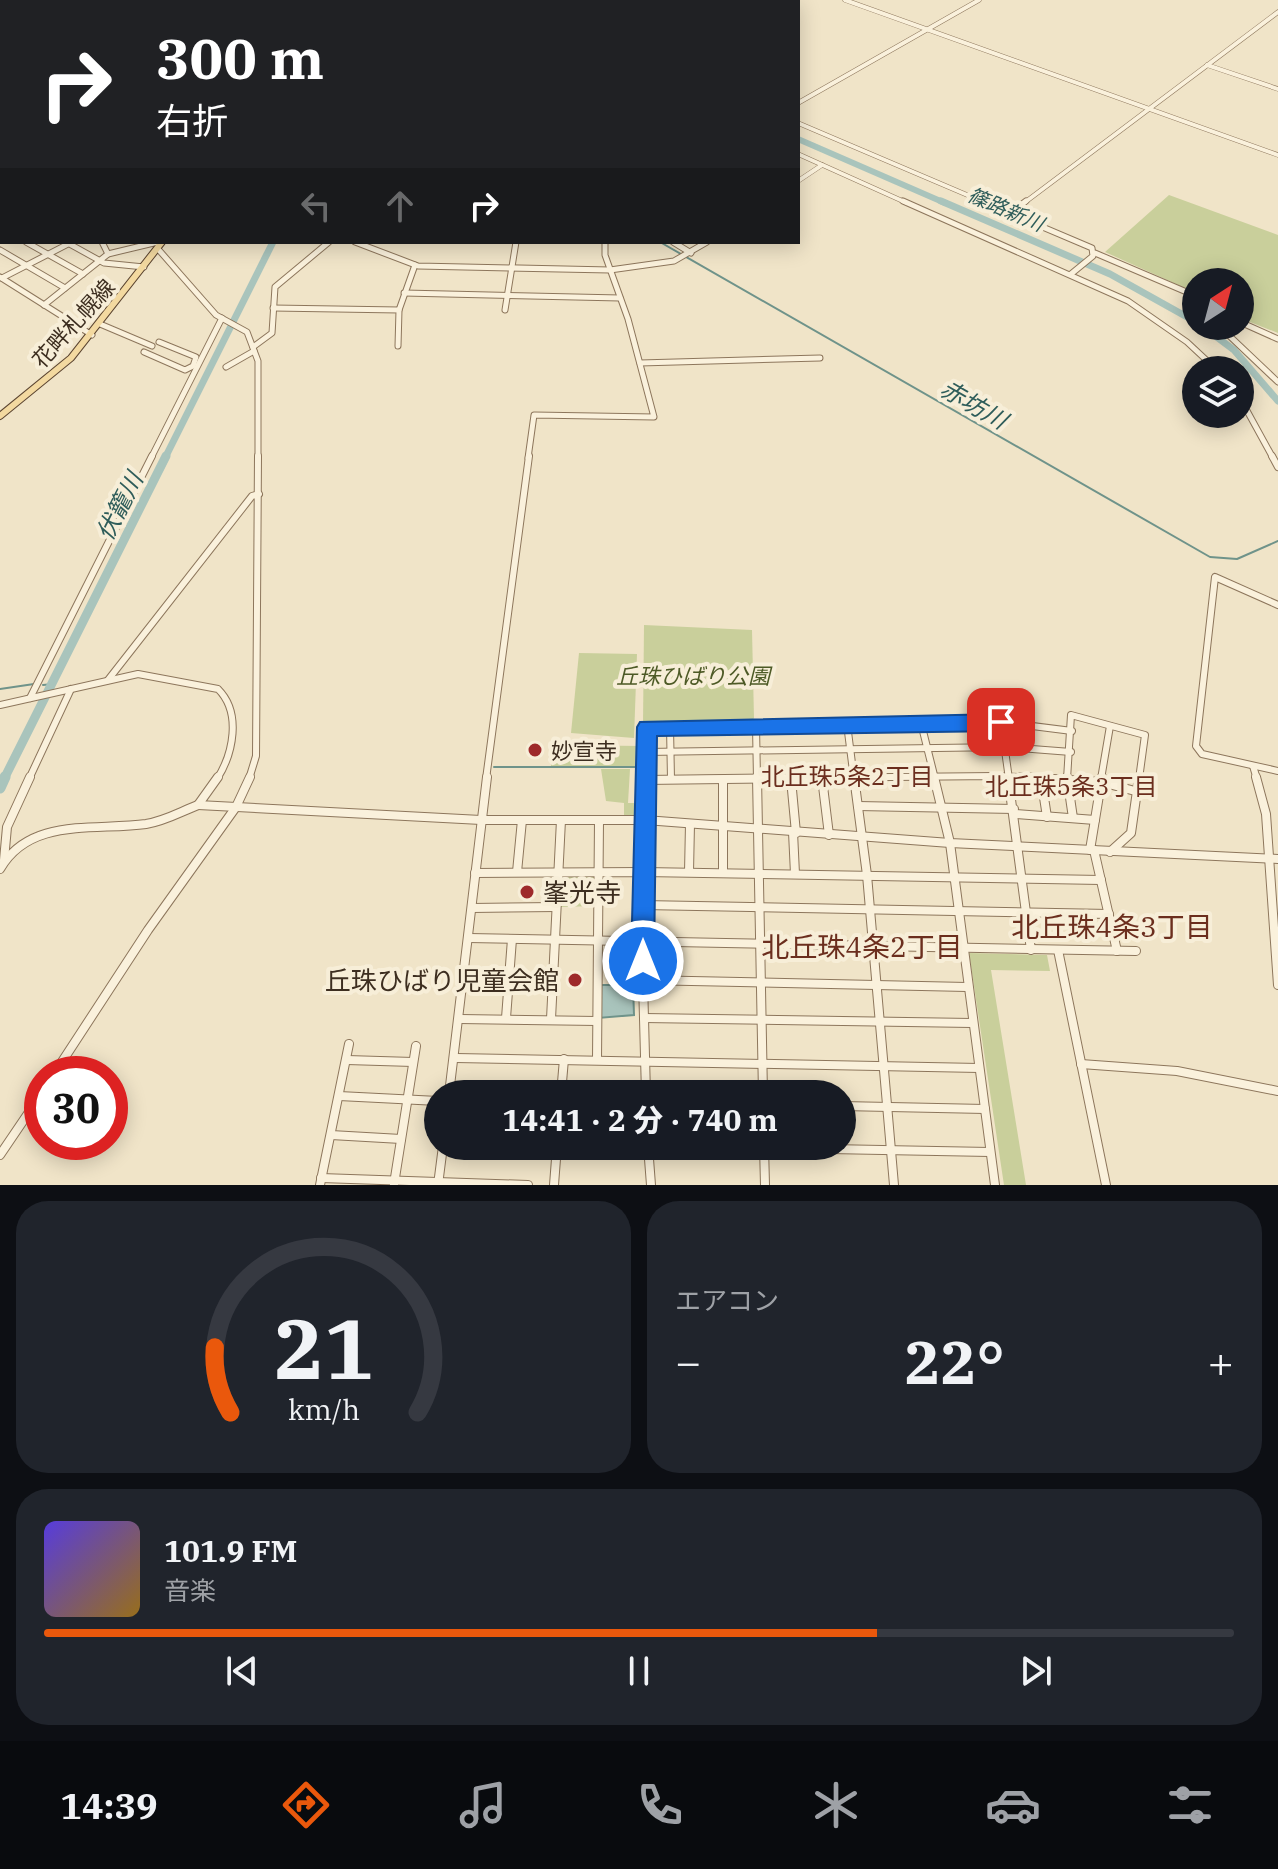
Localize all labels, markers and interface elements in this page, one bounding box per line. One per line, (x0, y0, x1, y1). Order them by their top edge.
text: 300 m (156, 22, 324, 94)
icon: right (24, 32, 128, 136)
text: 右折 (156, 97, 228, 144)
water label: 篠路新川 (964, 181, 1050, 238)
icon: left (294, 184, 338, 228)
icon: ahead (378, 184, 422, 228)
icon: right (462, 184, 506, 228)
north arrow (1182, 268, 1254, 340)
map controls (1182, 268, 1254, 428)
street label: 花畔札幌線 (25, 272, 121, 374)
button: layers (1182, 356, 1254, 428)
water label: 赤坊川 (935, 372, 1016, 437)
water label: 伏籠川 (88, 464, 151, 545)
park label: 丘珠ひばり公園 (616, 661, 773, 690)
pin (967, 688, 1035, 756)
icon: arrive (979, 700, 1023, 744)
place label: 妙宣寺 (551, 736, 617, 765)
marker: 妙宣寺 (526, 741, 544, 759)
district label: 北丘珠5条2丁目 (761, 760, 933, 792)
district label: 北丘珠5条3丁目 (985, 770, 1157, 802)
place label: 峯光寺 (543, 875, 621, 909)
marker: 峯光寺 (518, 883, 536, 901)
district label: 北丘珠4条3丁目 (1011, 908, 1213, 945)
position arrow (601, 919, 685, 1003)
district label: 北丘珠4条2丁目 (761, 928, 963, 965)
place label: 丘珠ひばり児童会館 (325, 963, 559, 997)
marker: 丘珠ひばり児童会館 (566, 971, 584, 989)
speed limit sign: 30 (24, 1056, 128, 1160)
text: 14:41 · 2 分 · 740 m (502, 1100, 778, 1139)
text: エアコン (675, 1283, 779, 1317)
text: 21 (274, 1294, 373, 1402)
text: 22° (904, 1322, 1005, 1401)
text: − (675, 1333, 701, 1390)
text: + (1208, 1333, 1234, 1390)
text: km/h (287, 1391, 360, 1428)
text: 101.9 FM (164, 1531, 297, 1570)
text: 音楽 (164, 1573, 216, 1607)
icon: previous (220, 1649, 264, 1693)
icon: pause (617, 1649, 661, 1693)
icon: next (1014, 1649, 1058, 1693)
icon: directions (278, 1777, 334, 1833)
icon: music (455, 1777, 511, 1833)
icon: phone (632, 1777, 688, 1833)
icon: climate (808, 1777, 864, 1833)
icon: car (985, 1777, 1041, 1833)
icon: filters (1162, 1777, 1218, 1833)
text: 14:39 (60, 1782, 158, 1829)

